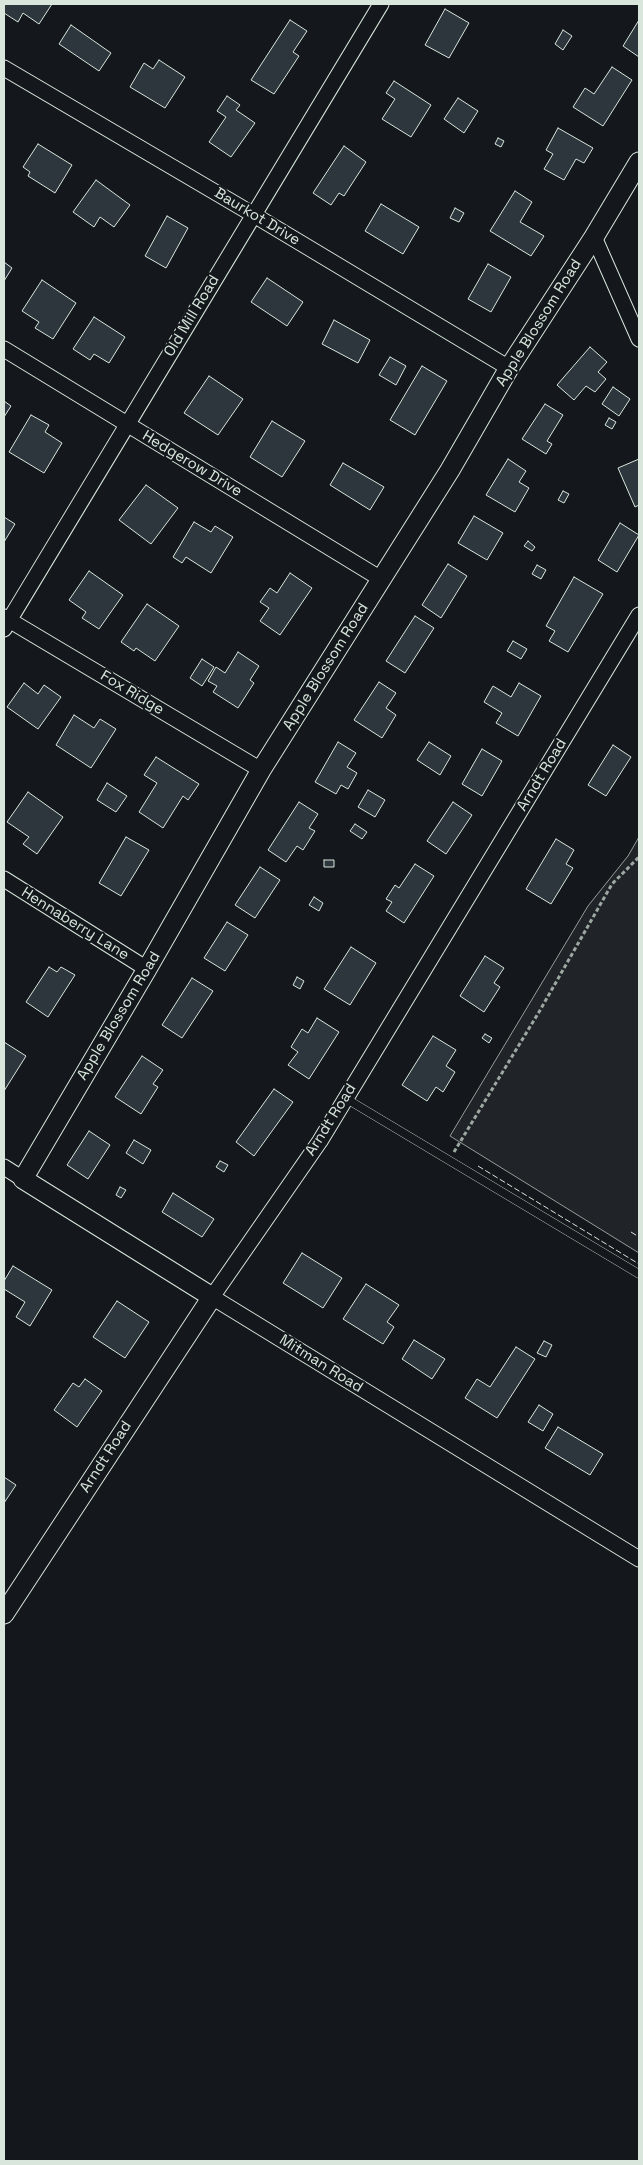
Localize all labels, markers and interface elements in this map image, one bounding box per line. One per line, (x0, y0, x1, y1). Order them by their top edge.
street label: Baurkot Drive (211, 184, 303, 250)
street label: Apple Blossom Road (493, 256, 585, 390)
street label: Old Mill Road (161, 272, 223, 360)
street label: Hedgerow Drive (139, 427, 245, 501)
street label: Apple Blossom Road (280, 600, 372, 734)
street label: Fox Ridge (97, 667, 167, 719)
street label: Arndt Road (513, 735, 571, 815)
street label: Hennaberry Lane (18, 884, 132, 964)
street label: Apple Blossom Road (74, 948, 164, 1084)
street label: Arndt Road (302, 1081, 360, 1159)
street label: Mitman Road (276, 1331, 366, 1397)
street label: Arndt Road (76, 1418, 136, 1496)

